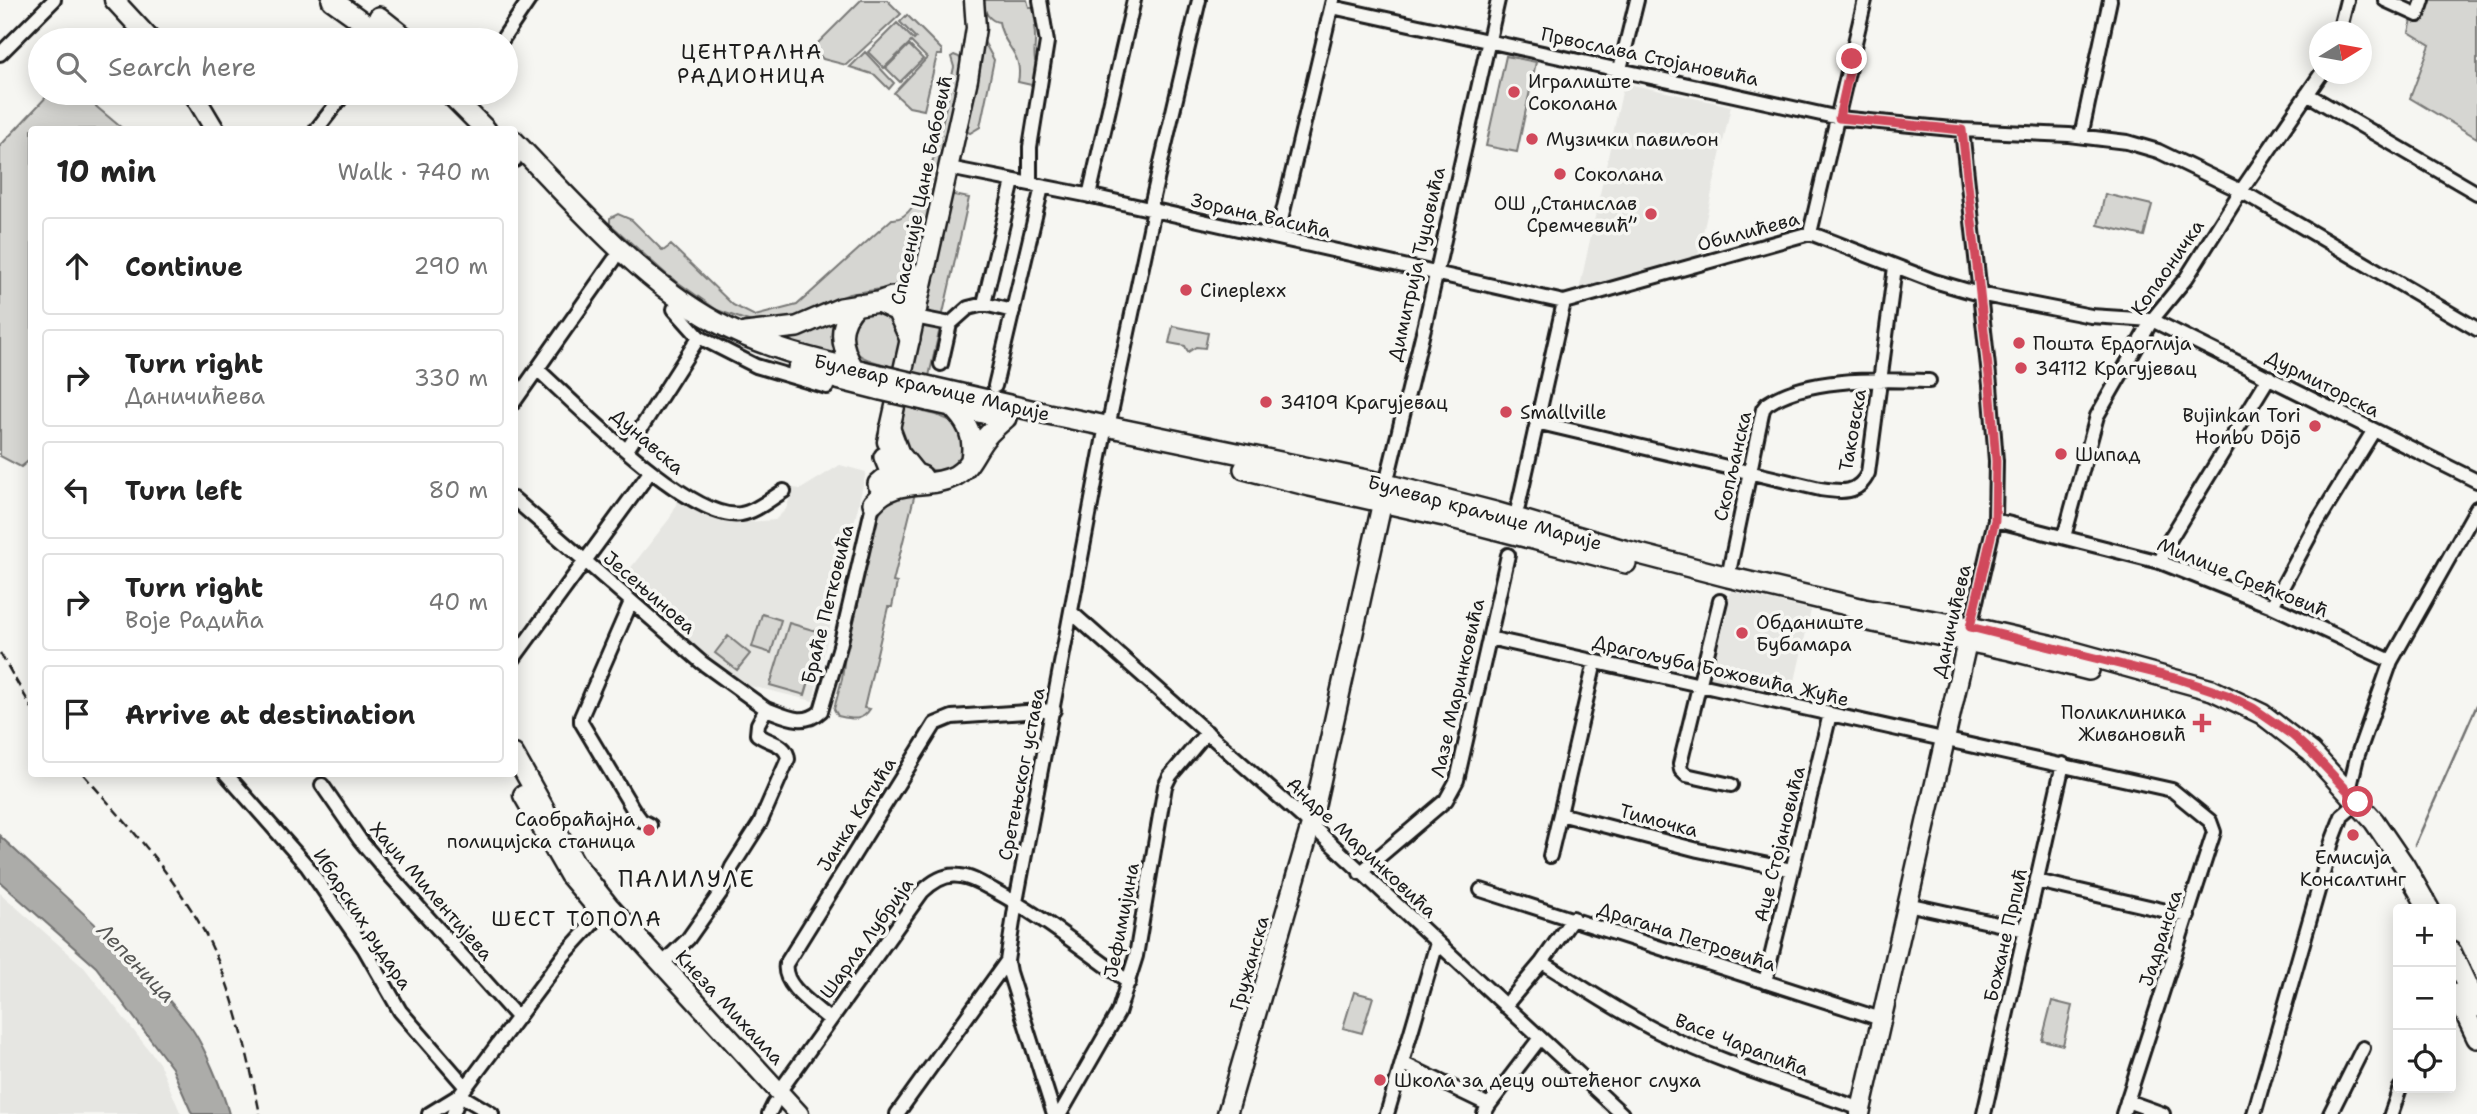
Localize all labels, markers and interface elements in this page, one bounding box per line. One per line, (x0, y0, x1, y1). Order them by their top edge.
street label: Првослава Стојановића (1539, 21, 1761, 92)
north arrow (2309, 21, 2372, 84)
search box (28, 28, 518, 105)
district label: ЦЕНТРАЛНА РАДИОНИЦА (677, 38, 827, 90)
route end (1836, 43, 1867, 74)
icon: search (52, 48, 90, 86)
text: Search here (108, 49, 257, 84)
place label: Игралиште Соколана (1528, 69, 1631, 116)
street label: Спасеније Цане Бабовић (885, 73, 958, 307)
marker: Игралиште Соколана (1506, 84, 1522, 100)
place label: Музички павиљон (1546, 127, 1719, 152)
marker: Музички павиљон (1524, 131, 1540, 147)
text: 10 min (56, 151, 156, 192)
text: Walk · 740 m (338, 157, 490, 187)
place label: Соколана (1574, 162, 1663, 187)
street label: Димитрија Туцовића (1382, 164, 1451, 364)
marker: Соколана (1552, 166, 1568, 182)
street label: Зорана Васића (1189, 187, 1333, 244)
place label: ОШ „Станислав Сремчевић” (1494, 191, 1638, 238)
marker: ОШ „Станислав Сремчевић” (1643, 206, 1659, 222)
street label: Обилићева (1694, 206, 1802, 257)
street label: Копаоничка (2125, 214, 2210, 320)
icon: ahead (58, 247, 96, 285)
text: Continue (125, 249, 243, 284)
text: 290 m (414, 251, 488, 281)
place label: Cineplexx (1200, 278, 1286, 303)
marker: Cineplexx (1178, 282, 1194, 298)
place label: Пошта Ердоглија (2033, 331, 2192, 356)
marker: Пошта Ердоглија (2011, 335, 2027, 351)
street label: Дурмиторска (2262, 344, 2384, 423)
text: Turn right (125, 346, 263, 381)
street label: Булевар краљице Марије (811, 348, 1052, 427)
place label: 34112 Крагујевац (2035, 356, 2197, 381)
icon: right (58, 359, 96, 397)
marker: 34112 Крагујевац (2013, 360, 2029, 376)
text: 330 m (414, 363, 488, 393)
text: Даничићева (125, 381, 265, 411)
street label: Таковска (1833, 387, 1872, 473)
place label: 34109 Крагујевац (1280, 390, 1448, 415)
marker: 34109 Крагујевац (1258, 394, 1274, 410)
place label: Smallville (1520, 400, 1607, 425)
street label: Дунавска (606, 403, 690, 480)
place label: Bujinkan Tori Honbu Dōjō (2182, 403, 2301, 450)
marker: Smallville (1498, 404, 1514, 420)
street label: Скопљанска (1708, 408, 1757, 524)
marker: Bujinkan Tori Honbu Dōjō (2307, 418, 2323, 434)
place label: Шипад (2075, 442, 2140, 467)
marker: Шипад (2053, 446, 2069, 462)
street label: Булевар краљице Марије (1365, 469, 1605, 556)
icon: left (58, 471, 96, 509)
text: Turn left (125, 473, 242, 508)
text: 80 m (429, 475, 488, 505)
street label: Браће Петковића (796, 522, 859, 686)
street label: Милице Срећковић (2153, 532, 2332, 623)
street label: Јесењинова (598, 545, 701, 640)
street label: Даничићева (1926, 562, 1977, 680)
text: Turn right (125, 570, 263, 605)
icon: right (58, 583, 96, 621)
text: 40 m (428, 587, 488, 617)
street label: Лазе Маринковића (1425, 596, 1490, 780)
text: Воје Радића (125, 605, 264, 635)
place label: Обданиште Бубамара (1756, 610, 1864, 657)
marker: Обданиште Бубамара (1734, 625, 1750, 641)
street label: Драгољуба Божовића Жуће (1590, 629, 1851, 712)
street label: Сретењског устава (992, 685, 1051, 863)
icon: arrive (58, 695, 96, 733)
text: Arrive at destination (125, 697, 415, 732)
place label: Поликлиника Живановић (2061, 700, 2186, 747)
marker: Поликлиника Живановић (2192, 713, 2212, 733)
street label: Јанка Катића (811, 752, 902, 876)
street label: Аце Стојановића (1748, 764, 1811, 924)
street label: Андре Маринковића (1281, 771, 1442, 924)
route start (2342, 786, 2373, 817)
street label: Тимочка (1617, 798, 1701, 843)
place label: Саобраћајна полицијска станица (447, 807, 635, 854)
street label: Хаџи Милентијева (365, 817, 499, 966)
marker: Саобраћајна полицијска станица (641, 822, 657, 838)
marker: Емисија Консалтинг (2345, 827, 2361, 843)
street label: Ибарских рудара (308, 844, 418, 995)
place label: Емисија Консалтинг (2300, 845, 2407, 892)
street label: Јефимијина (1098, 860, 1145, 980)
district label: ПАЛИЛУЛЕ (618, 864, 756, 894)
street label: Божане Прпић (1978, 866, 2033, 1004)
street label: Шарла Лубрија (814, 873, 919, 1004)
street label: Јадранска (2133, 887, 2188, 990)
street label: Драгана Петровића (1595, 896, 1779, 977)
map controls (2393, 904, 2456, 1093)
button: + (2393, 904, 2456, 967)
district label: ШЕСТ ТОПОЛА (491, 905, 663, 933)
street label: Гружанска (1224, 913, 1275, 1013)
water label: Лепеница (90, 916, 181, 1009)
street label: Кнеза Михаила (670, 944, 790, 1070)
button: − (2393, 967, 2456, 1030)
street label: Васе Чарапића (1671, 1007, 1813, 1082)
button: locate (2393, 1030, 2456, 1093)
place label: Школа за децу оштећеног слуха (1394, 1068, 1701, 1093)
marker: Школа за децу оштећеног слуха (1372, 1072, 1388, 1088)

